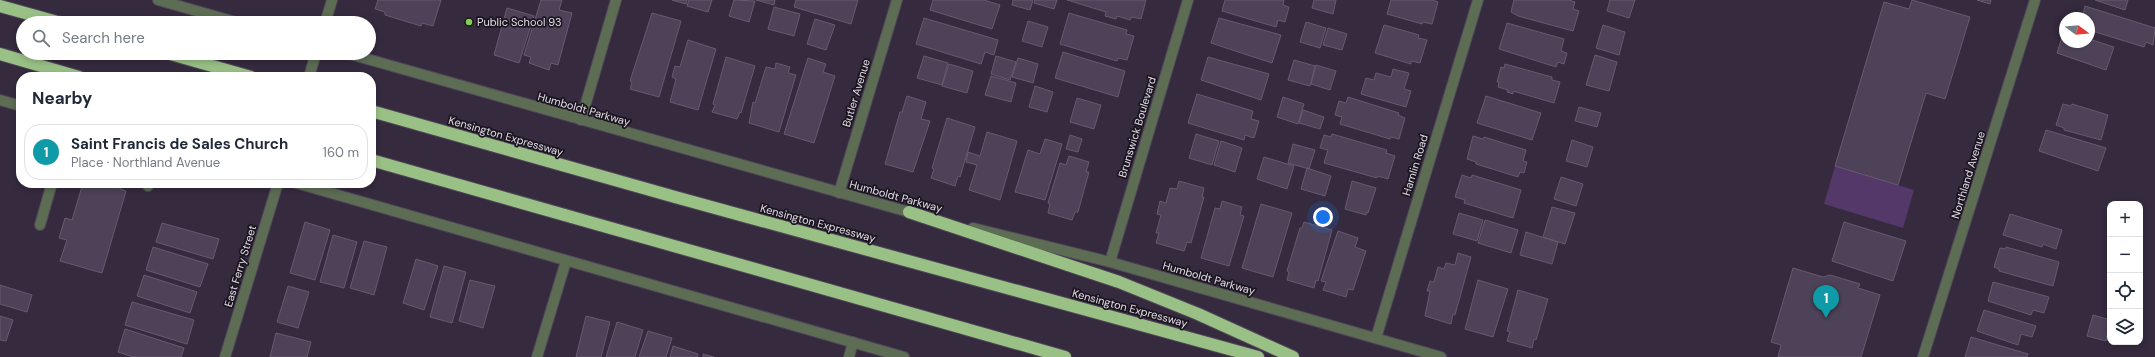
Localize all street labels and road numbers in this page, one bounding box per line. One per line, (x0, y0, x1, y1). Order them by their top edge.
street label: Butler Avenue (839, 57, 873, 129)
street label: Brunswick Boulevard (1115, 75, 1159, 179)
street label: Humboldt Parkway (536, 89, 632, 129)
street label: Kensington Expressway (447, 113, 565, 159)
street label: Northland Avenue (1948, 130, 1988, 220)
street label: Hamlin Road (1399, 133, 1431, 197)
street label: Humboldt Parkway (848, 177, 944, 215)
street label: Kensington Expressway (759, 201, 877, 245)
street label: East Ferry Street (221, 223, 259, 309)
street label: Humboldt Parkway (1161, 258, 1257, 298)
street label: Kensington Expressway (1071, 286, 1189, 330)

